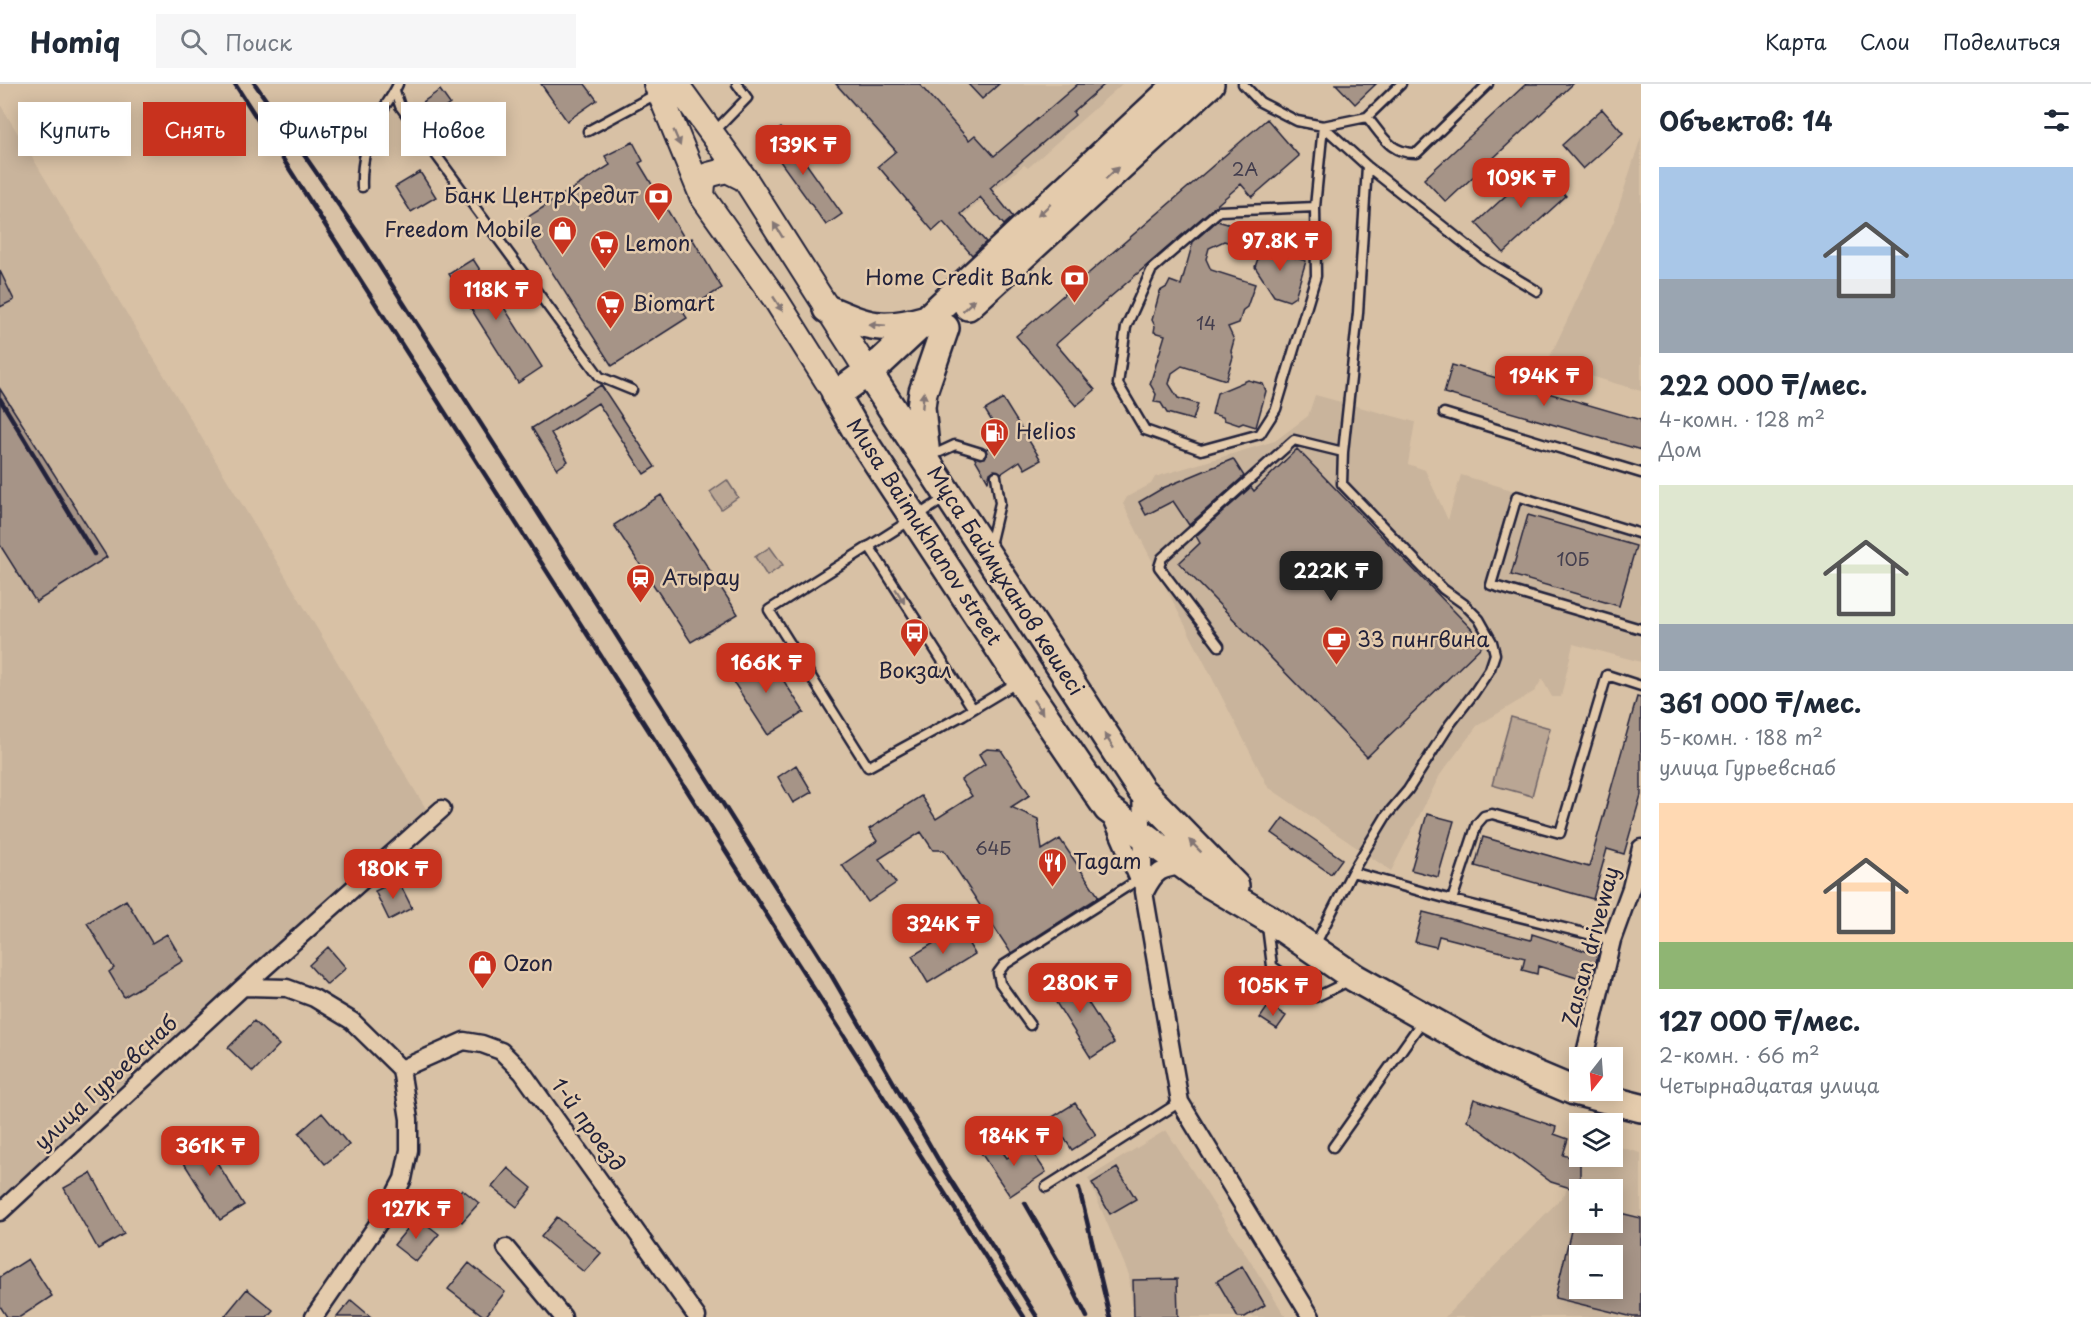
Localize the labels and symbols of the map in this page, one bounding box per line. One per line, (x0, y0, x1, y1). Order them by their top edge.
pin: 139K ₸ (754, 125, 852, 176)
one-way arrow (672, 130, 682, 148)
house number: 2А (1232, 155, 1258, 182)
pin: 109K ₸ (1472, 158, 1570, 209)
one-way arrow (1104, 167, 1119, 180)
place label: Банк ЦентрКредит (444, 178, 639, 210)
bank icon: Банк ЦентрКредит (643, 180, 675, 222)
one-way arrow (1036, 203, 1051, 217)
place label: Freedom Mobile (384, 212, 542, 244)
shop icon: Freedom Mobile (547, 214, 579, 256)
pin: 97.8K ₸ (1225, 221, 1335, 272)
one-way arrow (772, 222, 783, 238)
place label: Lemon (625, 226, 690, 258)
supermarket icon: Lemon (588, 228, 620, 270)
place label: Home Credit Bank (865, 260, 1053, 292)
bank icon: Home Credit Bank (1058, 262, 1090, 304)
pin: 118K ₸ (447, 270, 545, 321)
place label: Biomart (632, 286, 715, 318)
supermarket icon: Biomart (595, 288, 627, 330)
one-way arrow (772, 296, 783, 312)
one-way arrow (961, 299, 975, 313)
house number: 14 (1196, 309, 1216, 336)
one-way arrow (867, 321, 886, 330)
pin: 194K ₸ (1495, 356, 1593, 407)
one-way arrow (918, 391, 928, 410)
street label: Musa Baimukhanov street (840, 411, 1011, 651)
place label: Helios (1016, 414, 1076, 446)
fuel station icon: Helios (979, 416, 1011, 458)
street label: Мұса Баймұханов көшесі (920, 459, 1093, 701)
house number: 10Б (1557, 545, 1589, 572)
pin: 222K ₸ (1282, 551, 1380, 602)
place label: Атырау (662, 560, 740, 592)
station icon: Атырау (625, 562, 657, 604)
one-way arrow (895, 587, 906, 604)
bus stop icon: Вокзал (899, 616, 931, 658)
place label: 33 пингвина (1357, 622, 1490, 654)
cafe icon: 33 пингвина (1320, 624, 1352, 666)
pin: 166K ₸ (717, 643, 815, 694)
place label: Вокзал (878, 653, 952, 685)
one-way arrow (1032, 699, 1043, 715)
one-way arrow (1104, 733, 1115, 749)
house number: 64Б (975, 834, 1011, 861)
one-way arrow (1188, 839, 1202, 853)
place label: Tagam (1073, 844, 1142, 876)
restaurant icon: Tagam (1036, 846, 1068, 888)
pin: 180K ₸ (344, 849, 442, 900)
street label: Zaısan driveway (1552, 863, 1626, 1030)
pin: 324K ₸ (894, 904, 992, 955)
place label: Ozon (503, 946, 553, 978)
shop icon: Ozon (466, 948, 498, 990)
pin: 280K ₸ (1031, 963, 1129, 1014)
pin: 105K ₸ (1224, 966, 1322, 1017)
street label: улица Гурьевснаб (26, 1007, 183, 1157)
north arrow (1569, 1047, 1623, 1101)
street label: 1-й проезд (545, 1070, 635, 1177)
pin: 184K ₸ (965, 1116, 1063, 1167)
pin: 361K ₸ (161, 1126, 259, 1177)
pin: 127K ₸ (367, 1189, 465, 1240)

